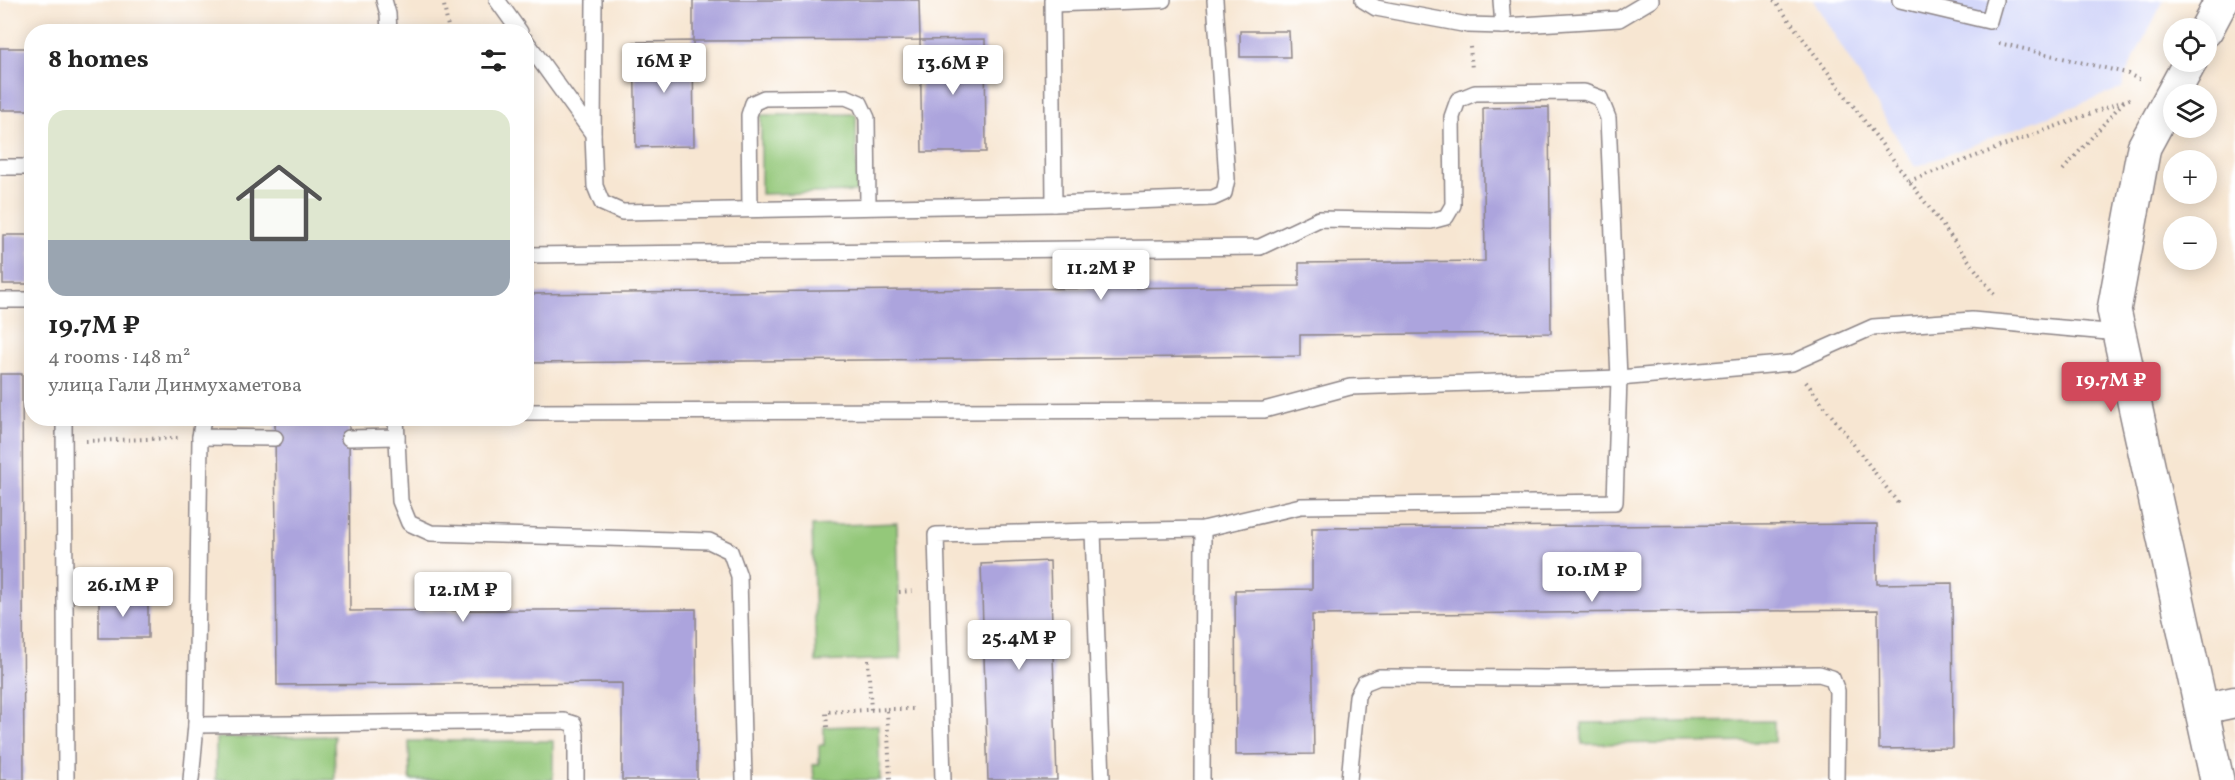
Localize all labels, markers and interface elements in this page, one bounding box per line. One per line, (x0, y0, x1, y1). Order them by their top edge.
map controls (2163, 18, 2217, 270)
button: locate (2163, 18, 2217, 72)
text: 8 homes (48, 42, 149, 78)
pin: 16M ₽ (622, 43, 706, 94)
icon: filters (477, 44, 510, 77)
pin: 13.6M ₽ (898, 45, 1008, 96)
text: 16M ₽ (636, 48, 692, 76)
text: 13.6M ₽ (917, 50, 989, 78)
button: layers (2163, 84, 2217, 138)
icon: home (225, 149, 333, 257)
button: + (2163, 150, 2217, 204)
button: − (2163, 216, 2217, 270)
pin: 11.2M ₽ (1046, 250, 1156, 301)
text: 11.2M ₽ (1066, 255, 1136, 283)
text: 19.7M ₽ (48, 308, 140, 344)
text: 4 rooms · 148 m² (48, 344, 190, 372)
pin: 19.7M ₽ (2056, 362, 2166, 413)
text: 19.7M ₽ (2076, 367, 2146, 395)
text: улица Гали Динмухаметова (48, 372, 302, 400)
pin: 10.1M ₽ (1537, 552, 1647, 603)
text: 10.1M ₽ (1556, 557, 1628, 585)
pin: 26.1M ₽ (68, 567, 178, 618)
text: 26.1M ₽ (87, 572, 159, 600)
pin: 12.1M ₽ (408, 572, 518, 623)
text: 12.1M ₽ (428, 577, 498, 605)
pin: 25.4M ₽ (964, 620, 1074, 671)
text: 25.4M ₽ (982, 625, 1056, 653)

